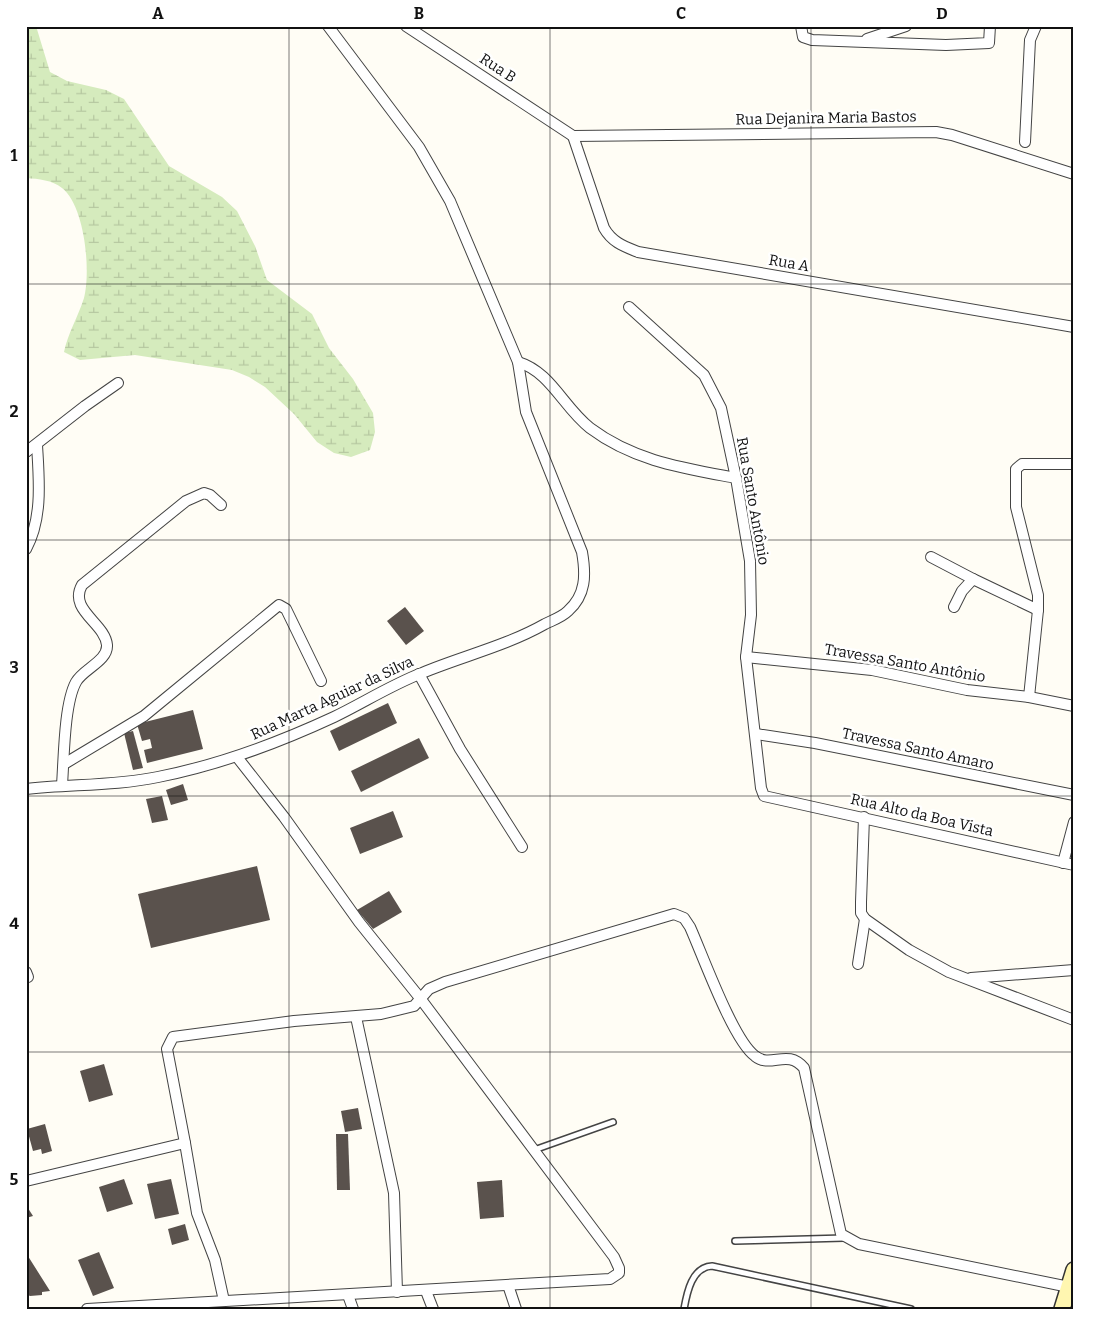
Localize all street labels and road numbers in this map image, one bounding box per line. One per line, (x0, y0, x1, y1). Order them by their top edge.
street label: Rua B (476, 50, 520, 86)
street label: Rua Dejanira Maria Bastos (735, 107, 917, 129)
street label: Rua A (767, 251, 811, 275)
street label: Rua Santo Antônio (733, 436, 773, 566)
street label: Travessa Santo Antônio (823, 640, 987, 686)
street label: Rua Marta Aguiar da Silva (248, 652, 416, 744)
street label: Travessa Santo Amaro (840, 724, 996, 774)
street label: Rua Alto da Boa Vista (849, 790, 995, 840)

